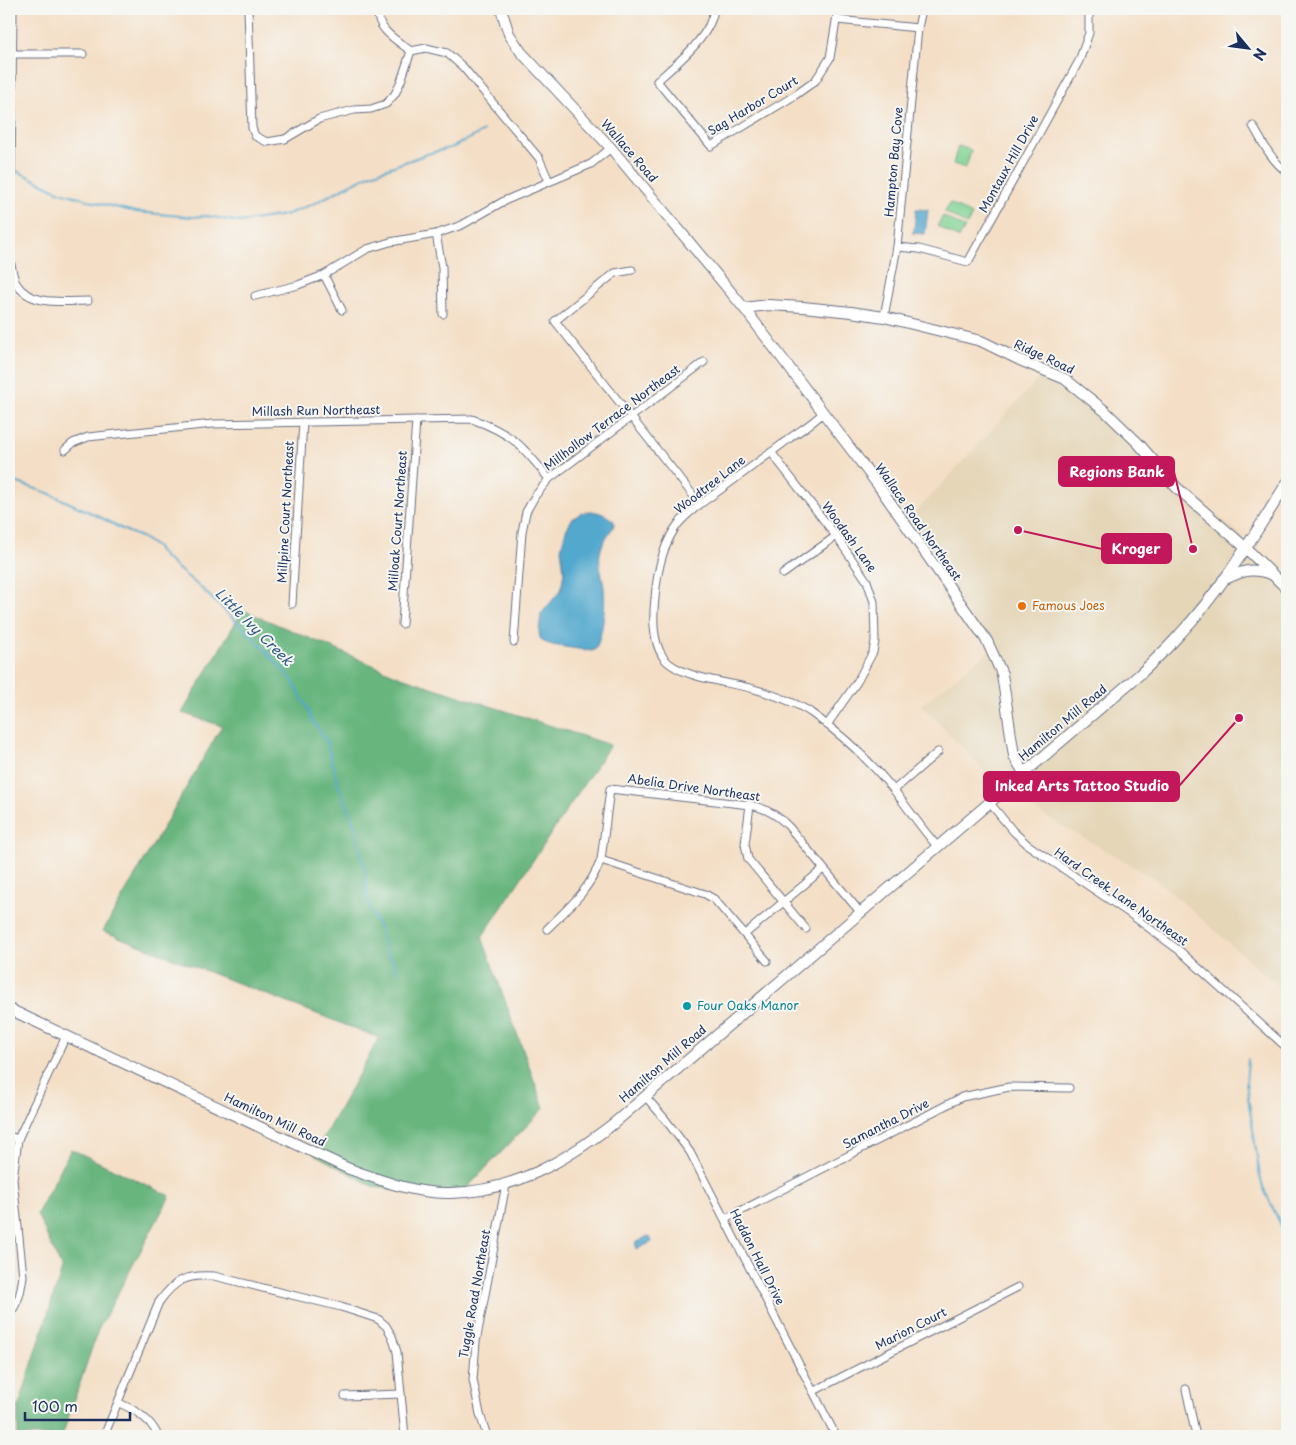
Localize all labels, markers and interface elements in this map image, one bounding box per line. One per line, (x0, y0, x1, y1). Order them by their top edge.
north arrow (1224, 22, 1274, 72)
text: N (1248, 45, 1272, 64)
street label: Sag Harbor Court (704, 71, 801, 139)
street label: Hampton Bay Cove (879, 106, 907, 218)
street label: Montaux Hill Drive (974, 111, 1042, 216)
street label: Wallace Road (597, 115, 662, 186)
street label: Ridge Road (1011, 334, 1078, 378)
street label: Millhollow Terrace Northeast (539, 360, 684, 474)
street label: Millash Run Northeast (252, 400, 381, 420)
street label: Millpine Court Northeast (272, 440, 298, 583)
street label: Milloak Court Northeast (383, 450, 411, 592)
street label: Woodtree Lane (670, 451, 749, 518)
callout: Regions Bank (1059, 457, 1174, 486)
street label: Wallace Road Northeast (871, 459, 966, 584)
text: Regions Bank (1069, 461, 1165, 482)
street label: Woodash Lane (818, 497, 882, 575)
callout: Kroger (1102, 534, 1171, 563)
text: Kroger (1112, 538, 1161, 559)
water label: Little Ivy Creek (211, 583, 299, 671)
place label: Famous Joes (1032, 596, 1105, 614)
marker: Famous Joes (1016, 600, 1028, 612)
street label: Hamilton Mill Road (1014, 680, 1110, 765)
street label: Abelia Drive Northeast (627, 769, 762, 805)
callout: Inked Arts Tattoo Studio (984, 772, 1179, 801)
text: Inked Arts Tattoo Studio (995, 775, 1169, 796)
street label: Hard Creek Lane Northeast (1051, 843, 1192, 950)
place label: Four Oaks Manor (697, 996, 799, 1014)
marker: Four Oaks Manor (681, 1000, 693, 1012)
street label: Hamilton Mill Road (615, 1020, 710, 1106)
street label: Hamilton Mill Road (222, 1088, 329, 1151)
street label: Samantha Drive (839, 1094, 932, 1153)
street label: Haddon Hall Drive (726, 1205, 790, 1308)
street label: Tuggle Road Northeast (454, 1228, 494, 1360)
street label: Marion Court (872, 1302, 949, 1354)
scale bar (25, 1390, 130, 1422)
text: 100 m (32, 1394, 78, 1417)

